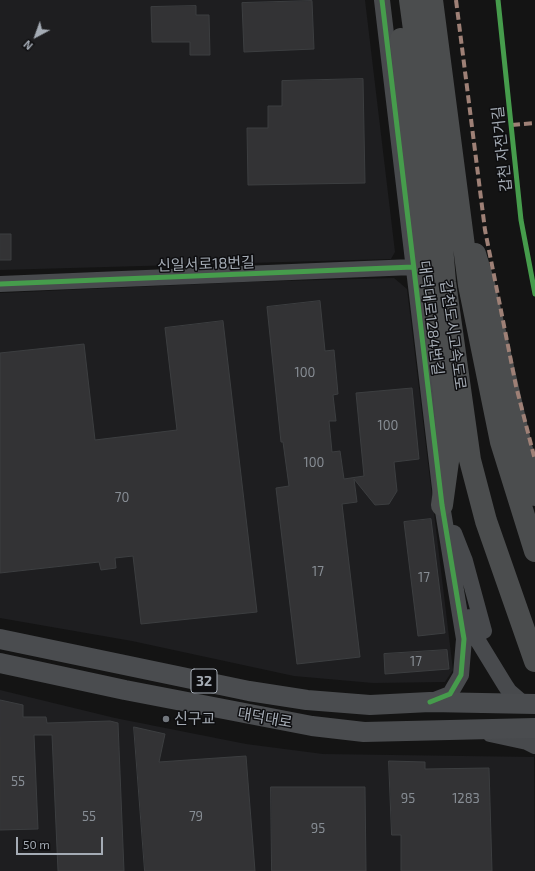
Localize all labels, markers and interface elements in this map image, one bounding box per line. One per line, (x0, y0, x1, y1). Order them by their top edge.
north arrow (16, 16, 56, 56)
text: N (21, 38, 35, 53)
street label: 갑천 자전거길 (489, 105, 515, 193)
street label: 신일서로18번길 (157, 253, 255, 275)
street label: 대덕대로1284번길 (415, 260, 447, 376)
street label: 갑천도시고속도로 (436, 279, 470, 391)
house number: 100 (295, 365, 315, 381)
house number: 100 (378, 418, 398, 434)
house number: 100 (304, 455, 324, 471)
house number: 70 (115, 490, 129, 506)
house number: 17 (312, 564, 324, 580)
house number: 17 (418, 570, 430, 586)
house number: 17 (410, 654, 422, 670)
road number: 32 (191, 669, 217, 693)
street label: 대덕대로 (236, 704, 294, 732)
place label: 신구교 (174, 710, 215, 728)
marker: 신구교 (161, 714, 171, 724)
house number: 55 (11, 774, 25, 790)
house number: 95 (401, 791, 415, 807)
house number: 1283 (452, 791, 480, 807)
house number: 55 (82, 809, 96, 825)
house number: 79 (189, 809, 203, 825)
house number: 95 (311, 821, 325, 837)
scale bar (18, 829, 105, 855)
text: 50 m (23, 837, 50, 851)

